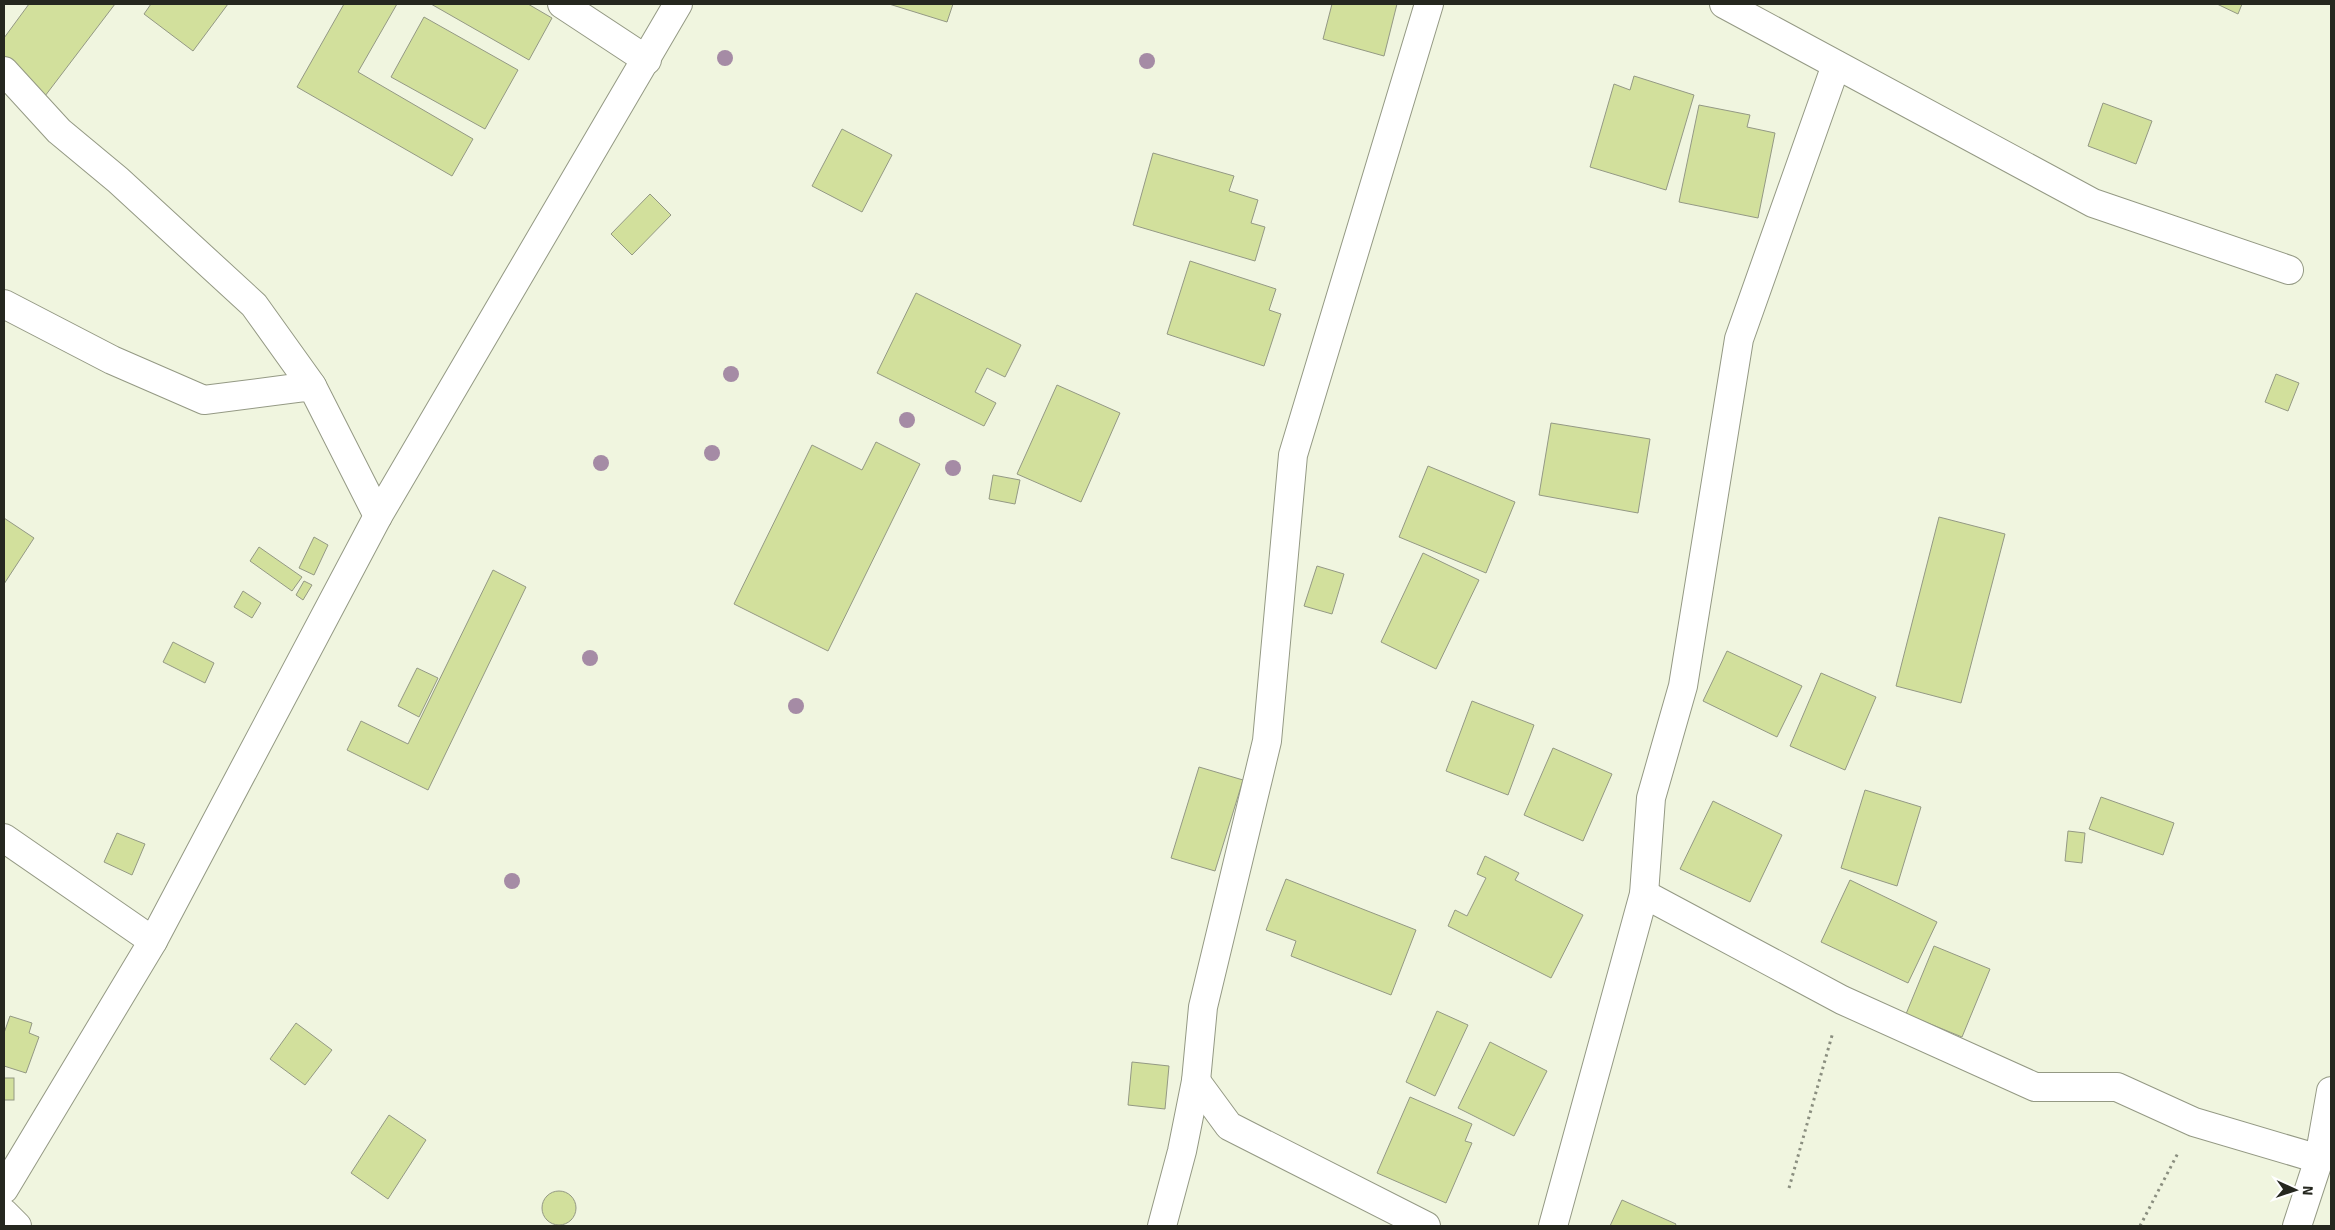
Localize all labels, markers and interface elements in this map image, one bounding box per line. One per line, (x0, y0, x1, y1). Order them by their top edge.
north arrow (2270, 1165, 2320, 1215)
text: N (2299, 1185, 2316, 1196)

